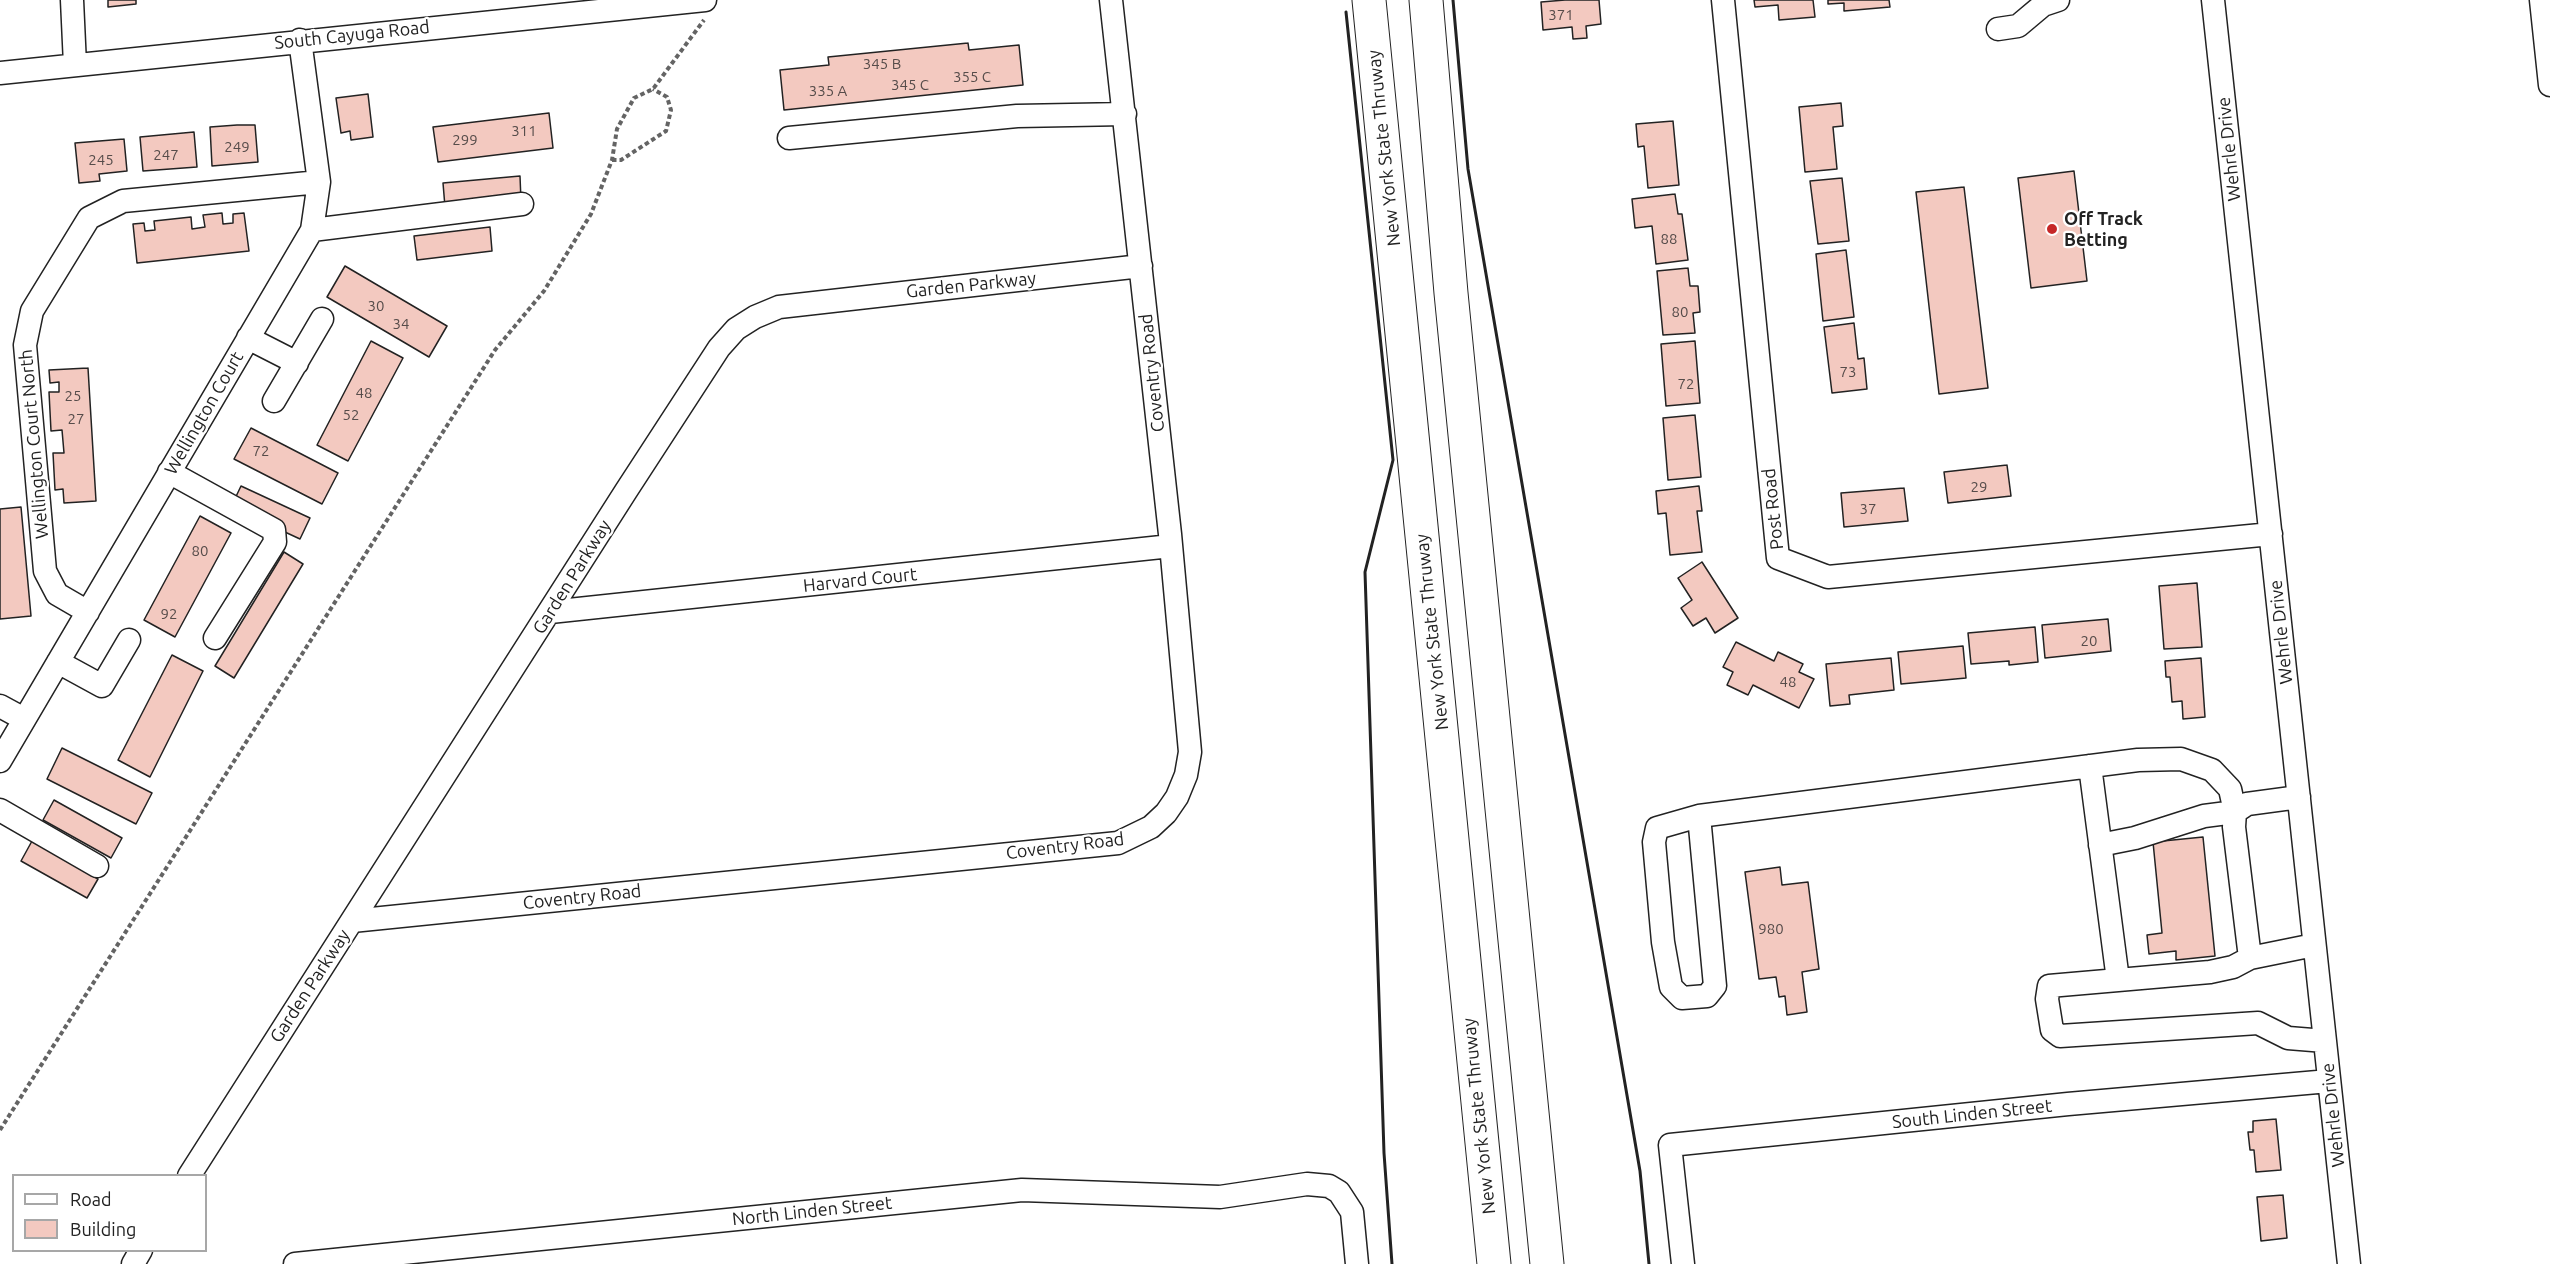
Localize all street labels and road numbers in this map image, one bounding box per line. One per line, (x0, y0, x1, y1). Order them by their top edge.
street label: South Cayuga Road (273, 16, 431, 54)
street label: New York State Thruway (1363, 49, 1405, 247)
street label: Wehrle Drive (2213, 96, 2245, 202)
street label: Garden Parkway (905, 267, 1037, 303)
street label: Coventry Road (1135, 313, 1169, 433)
street label: Wellington Court North (15, 348, 53, 540)
street label: Wellington Court (160, 348, 248, 478)
street label: Post Road (1758, 467, 1788, 551)
street label: Garden Parkway (528, 516, 616, 638)
street label: New York State Thruway (1411, 533, 1453, 731)
street label: Harvard Court (802, 563, 918, 597)
street label: Wehrle Drive (2265, 579, 2297, 685)
street label: Coventry Road (1005, 828, 1125, 864)
street label: Coventry Road (522, 880, 642, 914)
street label: Garden Parkway (265, 925, 355, 1047)
street label: New York State Thruway (1458, 1017, 1500, 1215)
street label: Wehrle Drive (2317, 1062, 2349, 1168)
street label: South Linden Street (1891, 1095, 2053, 1133)
street label: North Linden Street (731, 1192, 893, 1230)

